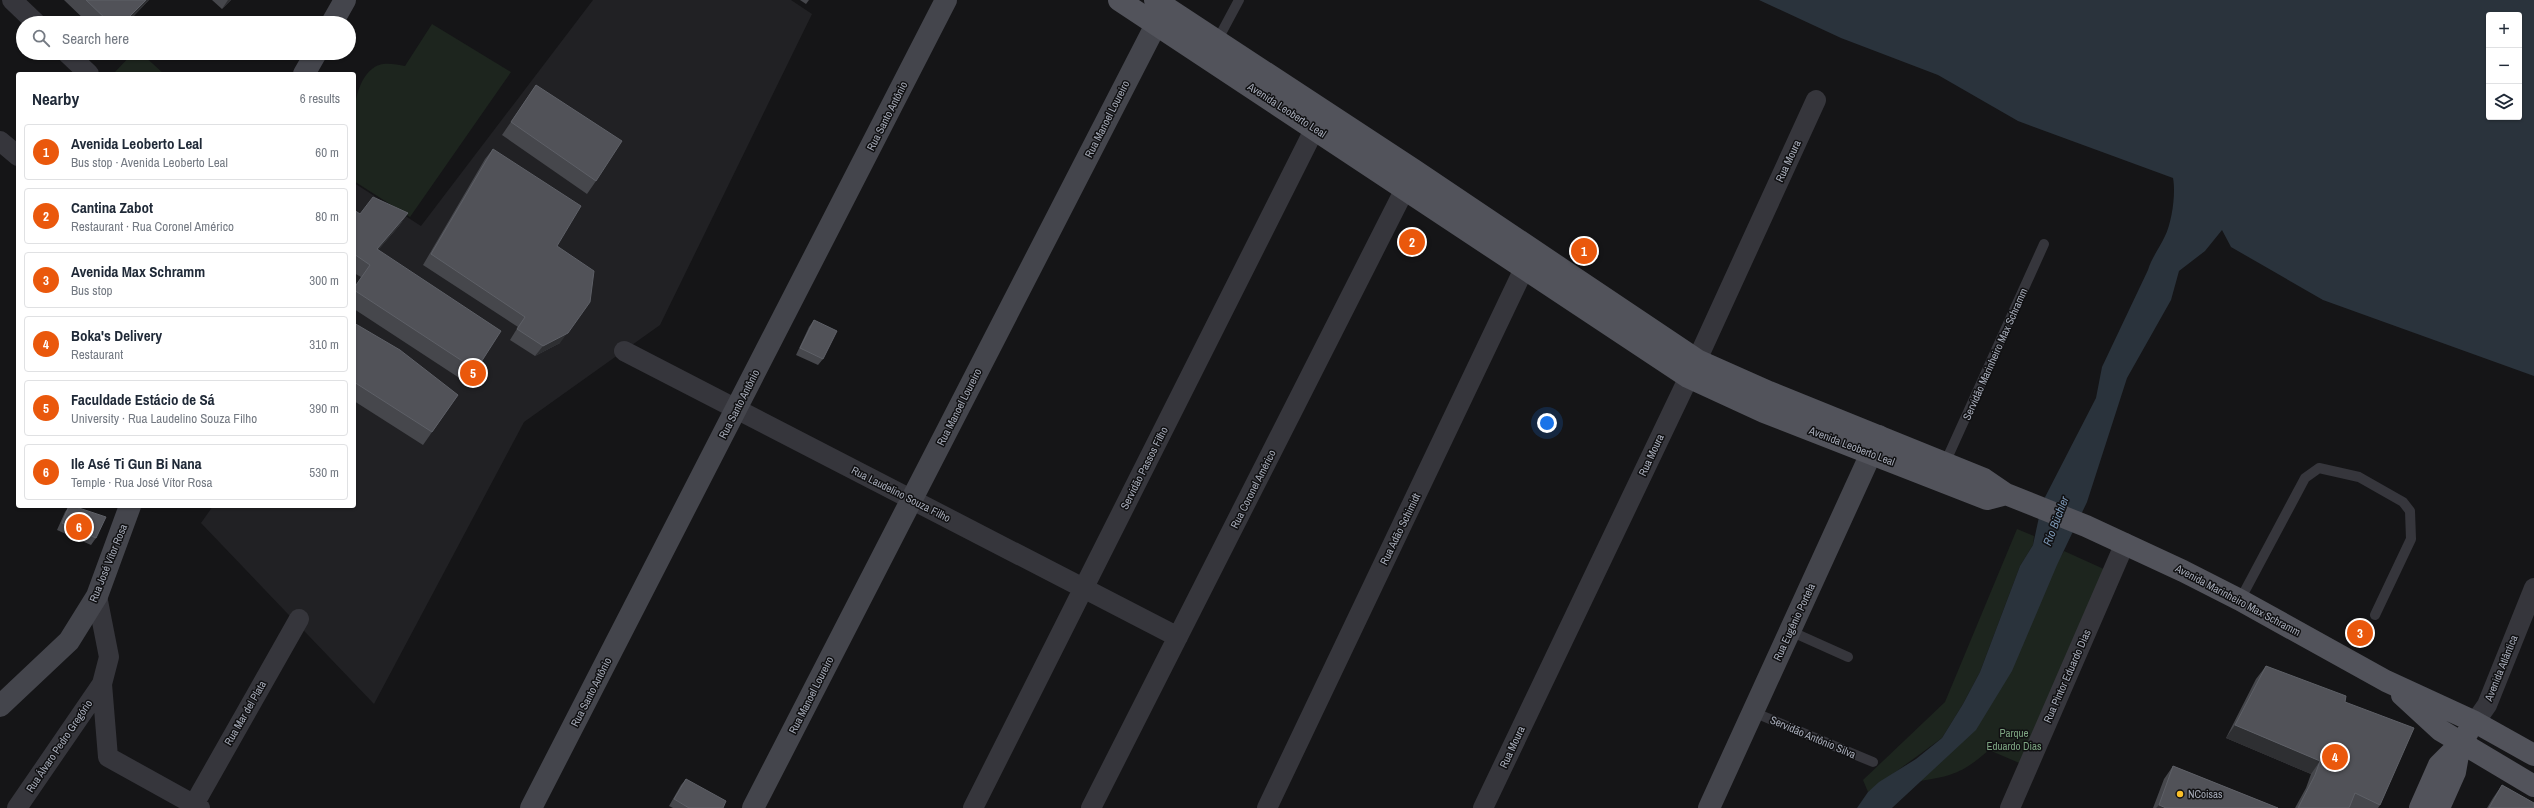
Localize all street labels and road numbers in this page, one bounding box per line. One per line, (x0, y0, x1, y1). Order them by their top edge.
street label: Rua Manoel Loureiro (1082, 78, 1132, 160)
street label: Rua Santo Antônio (864, 79, 910, 153)
street label: Avenida Leoberto Leal (1244, 79, 1329, 141)
street label: Rua Moura (1772, 138, 1804, 184)
street label: Servidão Marinheiro Max Schramm (1960, 286, 2030, 422)
street label: Rua Manoel Loureiro (934, 366, 984, 448)
street label: Rua Santo Antônio (716, 367, 762, 441)
street label: Avenida Leoberto Leal (1806, 423, 1897, 469)
street label: Servidão Passos Filho (1117, 424, 1171, 512)
street label: Rua Moura (1635, 432, 1667, 478)
street label: Rua Coronel Américo (1227, 447, 1279, 531)
street label: Rua Laudelino Souza Filho (849, 463, 953, 525)
street label: Rua Adão Schimidt (1377, 491, 1424, 567)
street label: Rua José Vítor Rosa (86, 522, 130, 604)
street label: Avenida Marinheiro Max Schramm (2172, 561, 2303, 639)
street label: Rua Eugênio Portela (1770, 581, 1818, 663)
street label: Rua Pintor Eduardo Dias (2040, 627, 2094, 725)
street label: Avenida Atlântica (2481, 633, 2521, 704)
street label: Rua Manoel Loureiro (786, 654, 836, 736)
street label: Rua Santo Antônio (568, 655, 614, 729)
street label: Rua Mar del Plata (221, 678, 269, 748)
street label: Rua Álvaro Pedro Gregório (23, 697, 95, 795)
street label: Servidão Antônio Silva (1768, 713, 1858, 761)
street label: Rua Moura (1496, 724, 1528, 770)

